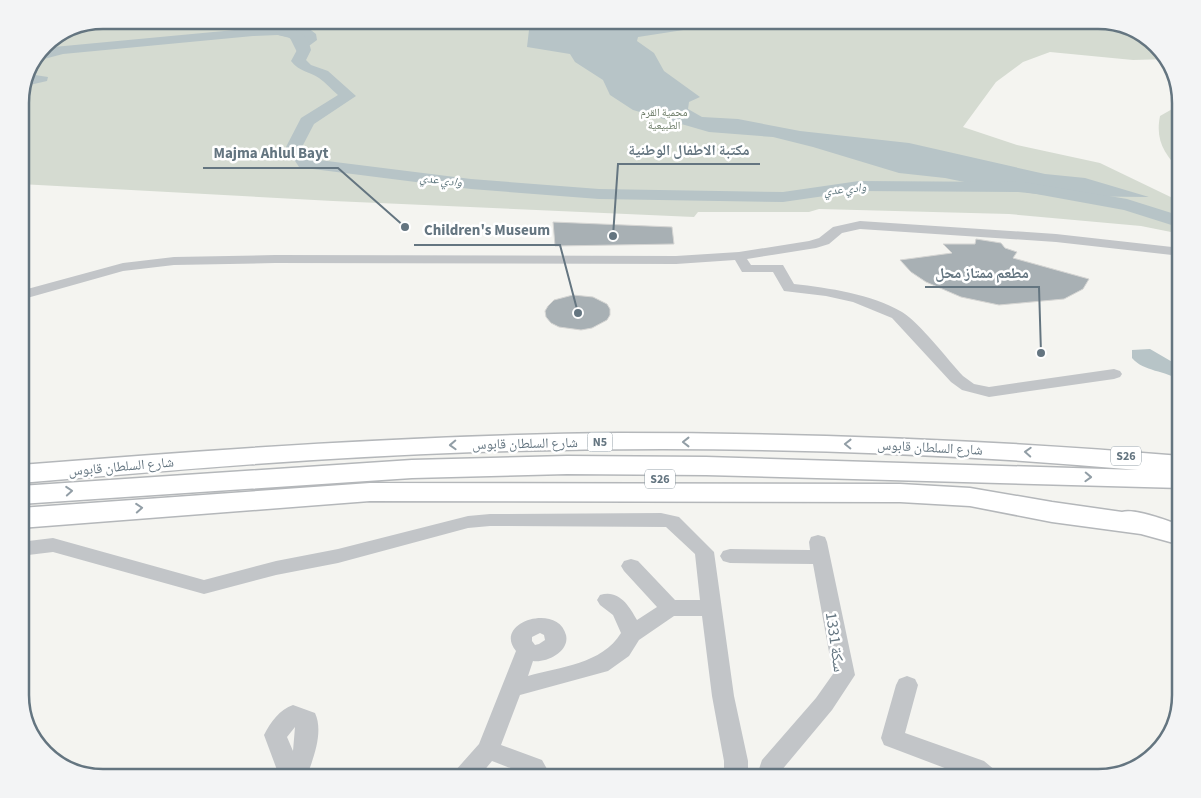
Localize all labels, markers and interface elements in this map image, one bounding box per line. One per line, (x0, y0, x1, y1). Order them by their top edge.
park label: محمية القرم الطبيعية (640, 105, 688, 133)
callout: مكتبة الاطفال الوطنية (618, 134, 760, 164)
callout: Majma Ahlul Bayt (203, 138, 338, 168)
text: مكتبة الاطفال الوطنية (628, 140, 750, 161)
text: Majma Ahlul Bayt (213, 143, 329, 164)
water label: وادي عدي (419, 169, 463, 193)
water label: وادي عدي (823, 179, 868, 201)
callout: Children's Museum (414, 215, 560, 245)
text: Children's Museum (424, 220, 550, 241)
callout: مطعم ممتاز محل (925, 257, 1039, 287)
text: مطعم ممتاز محل (935, 263, 1029, 284)
road number: N5 (588, 432, 612, 452)
street label: شارع السلطان قابوس (472, 433, 578, 455)
street label: شارع السلطان قابوس (877, 435, 983, 461)
one-way arrow (681, 437, 689, 447)
one-way arrow (449, 439, 457, 450)
one-way arrow (844, 439, 852, 449)
road number: S26 (1111, 446, 1141, 466)
one-way arrow (1024, 447, 1032, 458)
street label: شارع السلطان قابوس (68, 452, 175, 482)
road number: S26 (645, 469, 675, 488)
one-way arrow (1084, 472, 1092, 482)
one-way arrow (65, 486, 73, 497)
one-way arrow (135, 502, 143, 513)
street label: سكة 1331 (820, 611, 850, 673)

